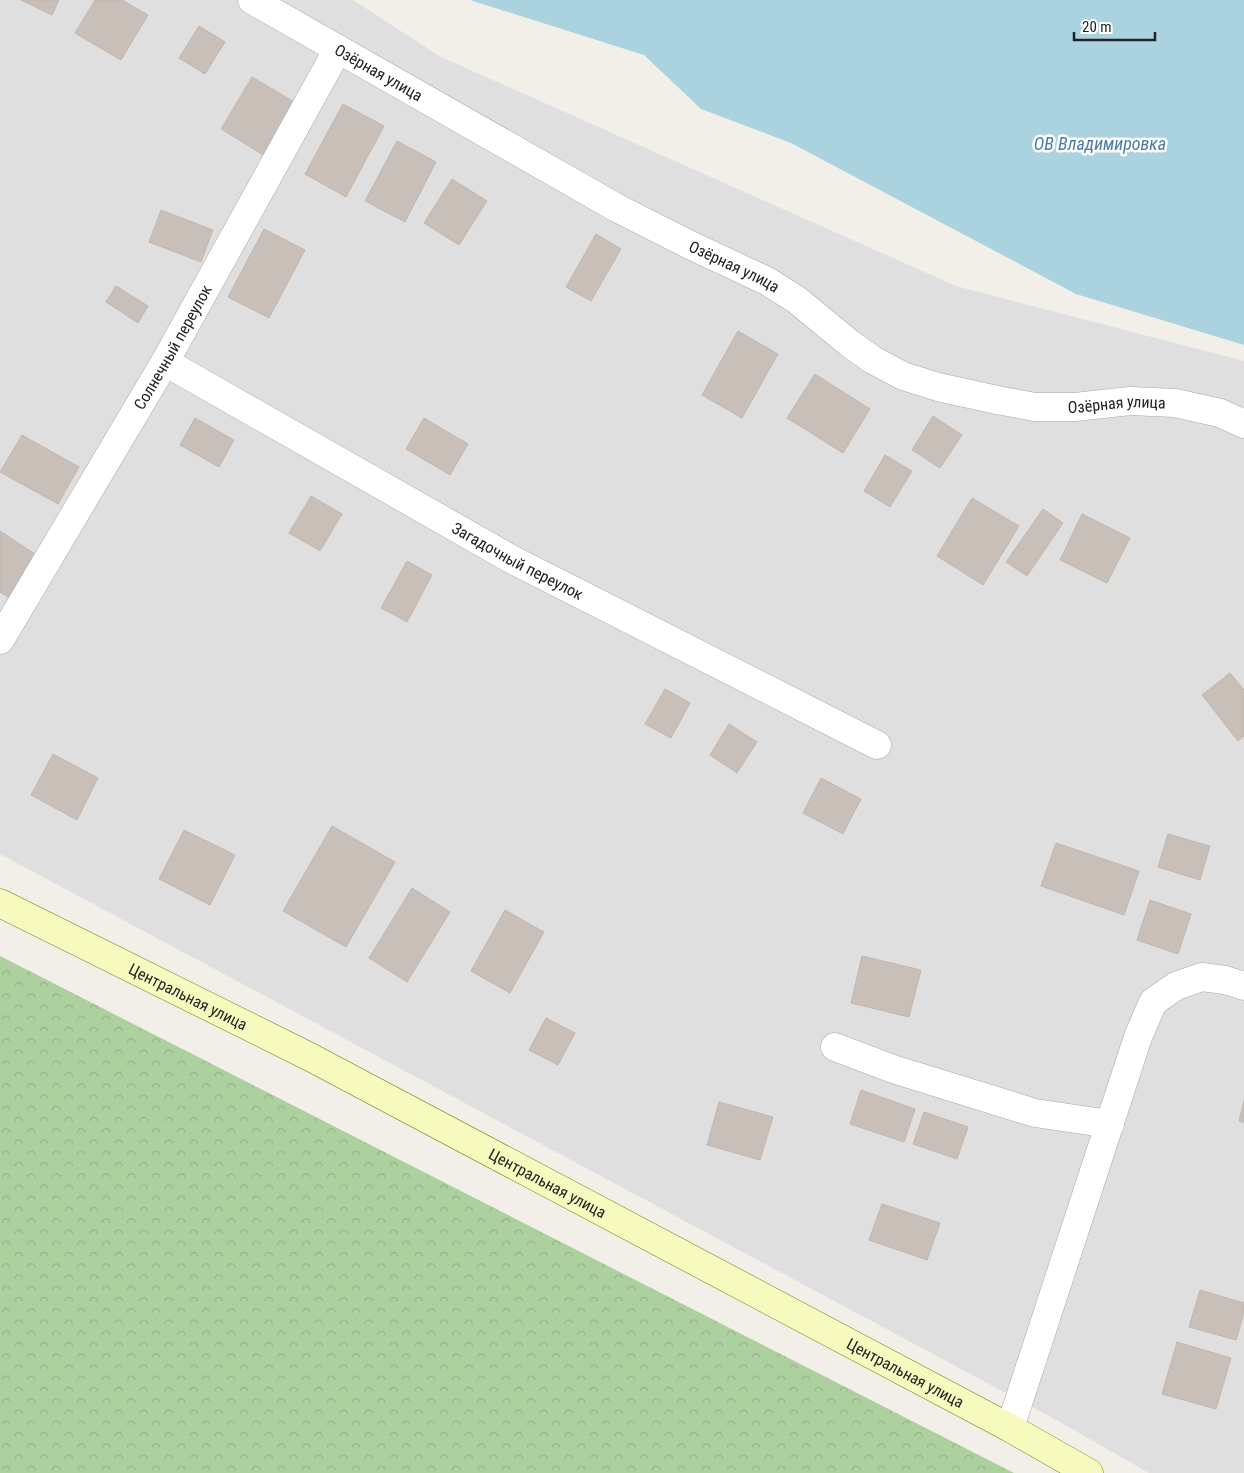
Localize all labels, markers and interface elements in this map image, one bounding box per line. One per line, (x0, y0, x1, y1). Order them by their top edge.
scale bar (1074, 10, 1155, 42)
text: 20 m (1082, 18, 1112, 36)
street label: Озёрная улица (331, 40, 426, 105)
water label: ОВ Владимировка (1034, 133, 1166, 154)
street label: Озёрная улица (686, 237, 783, 296)
street label: Солнечный переулок (130, 281, 216, 413)
street label: Озёрная улица (1068, 392, 1166, 417)
street label: Загадочный переулок (449, 518, 587, 604)
street label: Центральная улица (125, 959, 250, 1034)
street label: Центральная улица (485, 1145, 609, 1222)
street label: Центральная улица (843, 1334, 967, 1412)

